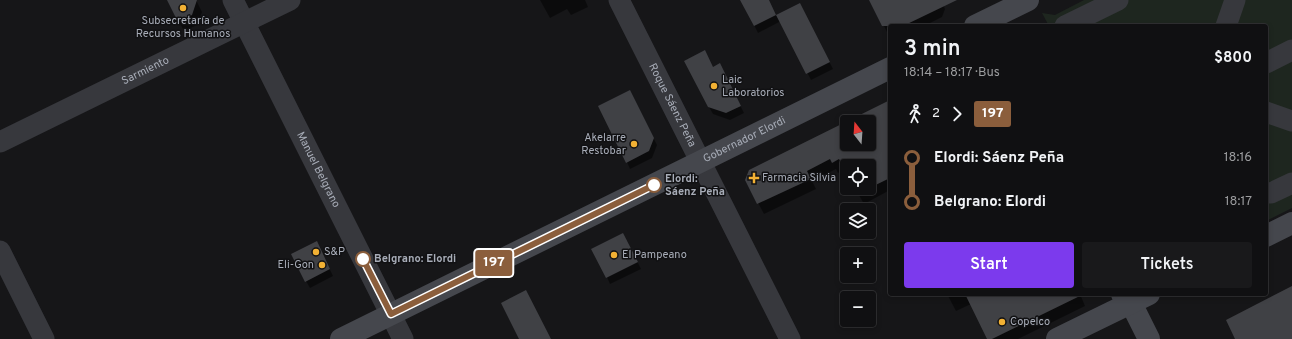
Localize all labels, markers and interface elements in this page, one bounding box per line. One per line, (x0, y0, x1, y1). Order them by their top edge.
marker: Subsecretaría de Recursos Humanos (178, 3, 188, 13)
place label: Subsecretaría de Recursos Humanos (136, 14, 230, 41)
text: 3 min (904, 36, 960, 63)
text: $800 (1214, 49, 1252, 68)
street label: Sarmiento (119, 53, 172, 88)
street label: Roque Sáenz Peña (645, 61, 699, 150)
text: 18:14 – 18:17 · Bus (904, 65, 1000, 81)
place label: Laic Laboratorios (722, 73, 784, 100)
marker: Laic Laboratorios (709, 81, 719, 91)
icon: walk (904, 103, 926, 125)
icon: forward (946, 103, 968, 125)
text: 197 (982, 105, 1003, 122)
text: 2 (932, 106, 940, 122)
street label: Gobernador Elordi (701, 114, 788, 166)
north arrow (840, 115, 876, 151)
map controls (840, 115, 876, 327)
street label: Manuel Belgrano (293, 130, 343, 210)
place label: Akelarre Restobar (581, 131, 627, 158)
marker: Akelarre Restobar (629, 139, 639, 149)
text: Elordi: Sáenz Peña (934, 149, 1064, 168)
text: 18:16 (1224, 150, 1252, 166)
button: locate (840, 159, 876, 195)
place label: Farmacia Silvia (762, 171, 836, 185)
place label: Elordi: Sáenz Peña (665, 172, 725, 199)
marker: Farmacia Silvia (749, 173, 759, 183)
marker: Elordi: Sáenz Peña (646, 177, 662, 193)
text: Belgrano: Elordi (934, 193, 1046, 212)
text: 18:17 (1225, 194, 1252, 210)
button: layers (840, 203, 876, 239)
button: Start (904, 242, 1074, 288)
button: Tickets (1082, 242, 1252, 288)
place label: S&P (324, 245, 345, 259)
marker: S&P (311, 247, 321, 257)
button: + (840, 247, 876, 283)
place label: El Pampeano (622, 248, 687, 262)
line badge: 197 (471, 250, 517, 276)
marker: El Pampeano (609, 250, 619, 260)
marker: Belgrano: Elordi (355, 251, 371, 267)
place label: Belgrano: Elordi (374, 252, 456, 266)
text: 197 (483, 254, 505, 271)
place label: Eli-Gon (278, 258, 314, 272)
marker: Eli-Gon (317, 260, 327, 270)
button: − (840, 291, 876, 327)
place label: Copelco (1010, 315, 1050, 329)
marker: Copelco (997, 317, 1007, 327)

